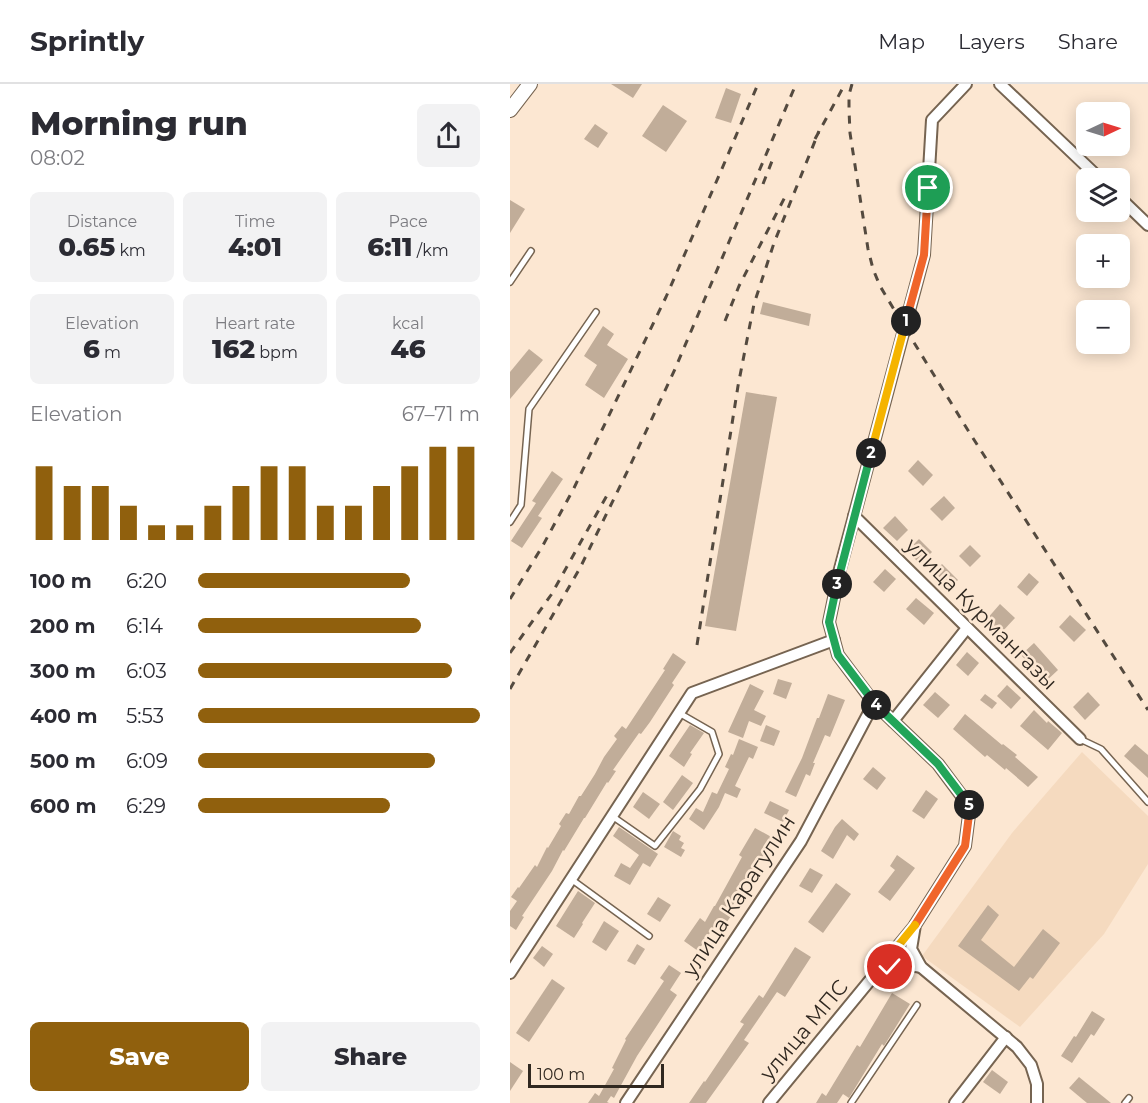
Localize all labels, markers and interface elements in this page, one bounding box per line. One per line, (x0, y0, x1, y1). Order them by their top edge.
text: Sprintly (30, 24, 144, 58)
text: Map (878, 29, 925, 54)
text: Layers (958, 29, 1025, 54)
text: Share (1058, 29, 1118, 54)
north arrow (1076, 102, 1130, 156)
map controls (1076, 102, 1130, 354)
text: Morning run (30, 103, 248, 143)
button: share (417, 104, 480, 167)
text: 08:02 (30, 146, 85, 170)
pin (902, 162, 953, 213)
button: layers (1076, 168, 1130, 222)
icon: arrive (911, 171, 944, 204)
text: Distance (67, 212, 137, 231)
text: Time (235, 212, 275, 231)
text: Pace (388, 212, 428, 231)
text: 0.65 (58, 231, 115, 263)
text: 4:01 (228, 231, 282, 263)
text: 6:11 (367, 231, 413, 263)
button: + (1076, 234, 1130, 288)
text: km (115, 241, 146, 260)
text: /km (413, 241, 449, 260)
button: − (1076, 300, 1130, 354)
pin: 1 (891, 306, 921, 336)
text: 1 (903, 311, 909, 330)
text: Elevation (65, 314, 139, 333)
text: Heart rate (215, 314, 295, 333)
text: kcal (392, 314, 424, 333)
text: 6 (83, 333, 100, 365)
text: 162 (212, 333, 255, 365)
text: 46 (390, 333, 426, 365)
text: m (100, 343, 121, 362)
text: bpm (255, 343, 298, 362)
text: Elevation (30, 402, 122, 426)
text: 67–71 m (402, 402, 480, 426)
pin: 2 (856, 438, 886, 468)
text: 2 (866, 443, 876, 462)
street label: улица Курмангазы (900, 532, 1062, 695)
text: 100 m (30, 569, 92, 593)
text: 6:20 (126, 569, 167, 593)
pin: 3 (822, 569, 852, 599)
text: 3 (832, 574, 842, 593)
text: 200 m (30, 614, 96, 638)
text: 6:14 (126, 614, 163, 638)
text: 300 m (30, 659, 96, 683)
text: 6:03 (126, 659, 167, 683)
pin: 4 (861, 690, 891, 720)
text: 4 (870, 695, 882, 714)
text: 400 m (30, 704, 98, 728)
text: 5:53 (126, 704, 164, 728)
text: 500 m (30, 749, 96, 773)
text: 6:09 (126, 749, 168, 773)
pin: 5 (954, 790, 984, 820)
text: 600 m (30, 794, 97, 818)
text: 6:29 (126, 794, 166, 818)
text: 5 (964, 795, 974, 814)
street label: улица Карагулин (677, 810, 800, 982)
pin (864, 941, 915, 992)
icon: check (873, 950, 906, 983)
street label: улица МПС (754, 974, 853, 1086)
button: Save (30, 1022, 249, 1091)
button: Share (261, 1022, 480, 1091)
scale bar (528, 1061, 664, 1088)
text: 100 m (537, 1065, 585, 1084)

